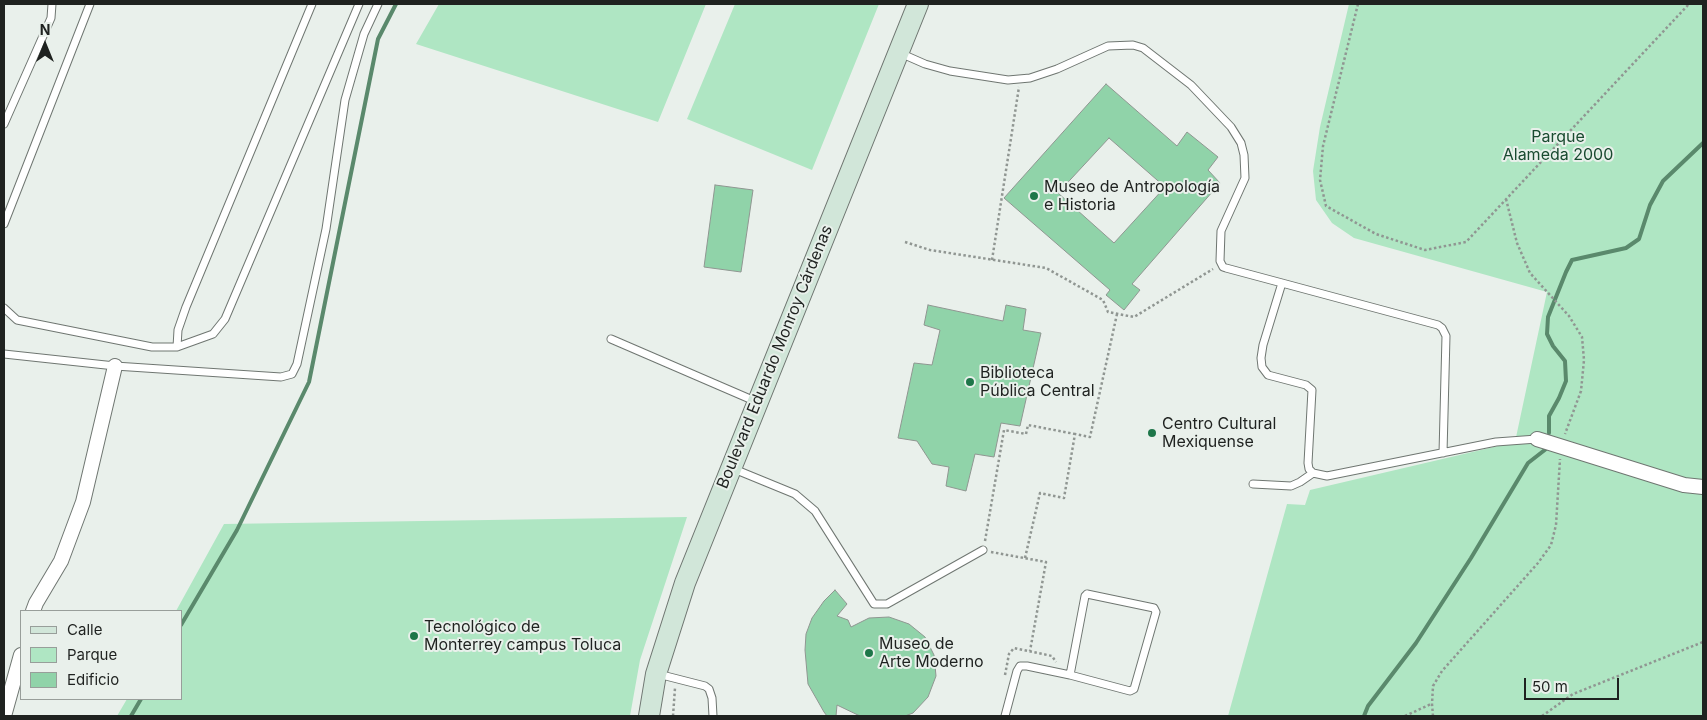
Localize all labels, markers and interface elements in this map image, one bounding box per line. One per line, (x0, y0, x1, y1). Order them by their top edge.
north arrow (20, 20, 70, 70)
text: N (40, 21, 50, 38)
park label: Parque Alameda 2000 (1503, 127, 1613, 165)
place label: Museo de Antropología e Historia (1044, 177, 1220, 215)
marker: Museo de Antropología e Historia (1028, 190, 1040, 202)
street label: Boulevard Eduardo Monroy Cárdenas (713, 223, 837, 491)
place label: Biblioteca Pública Central (980, 363, 1095, 401)
marker: Biblioteca Pública Central (964, 376, 976, 388)
place label: Centro Cultural Mexiquense (1162, 414, 1276, 452)
marker: Centro Cultural Mexiquense (1146, 427, 1158, 439)
legend (20, 610, 182, 700)
place label: Tecnológico de Monterrey campus Toluca (424, 617, 621, 655)
text: Calle (67, 620, 102, 639)
marker: Tecnológico de Monterrey campus Toluca (408, 630, 420, 642)
place label: Museo de Arte Moderno (879, 634, 984, 672)
text: Parque (67, 645, 117, 664)
marker: Museo de Arte Moderno (863, 647, 875, 659)
scale bar (1527, 668, 1622, 700)
text: Edificio (67, 670, 119, 689)
text: 50 m (1532, 677, 1568, 696)

